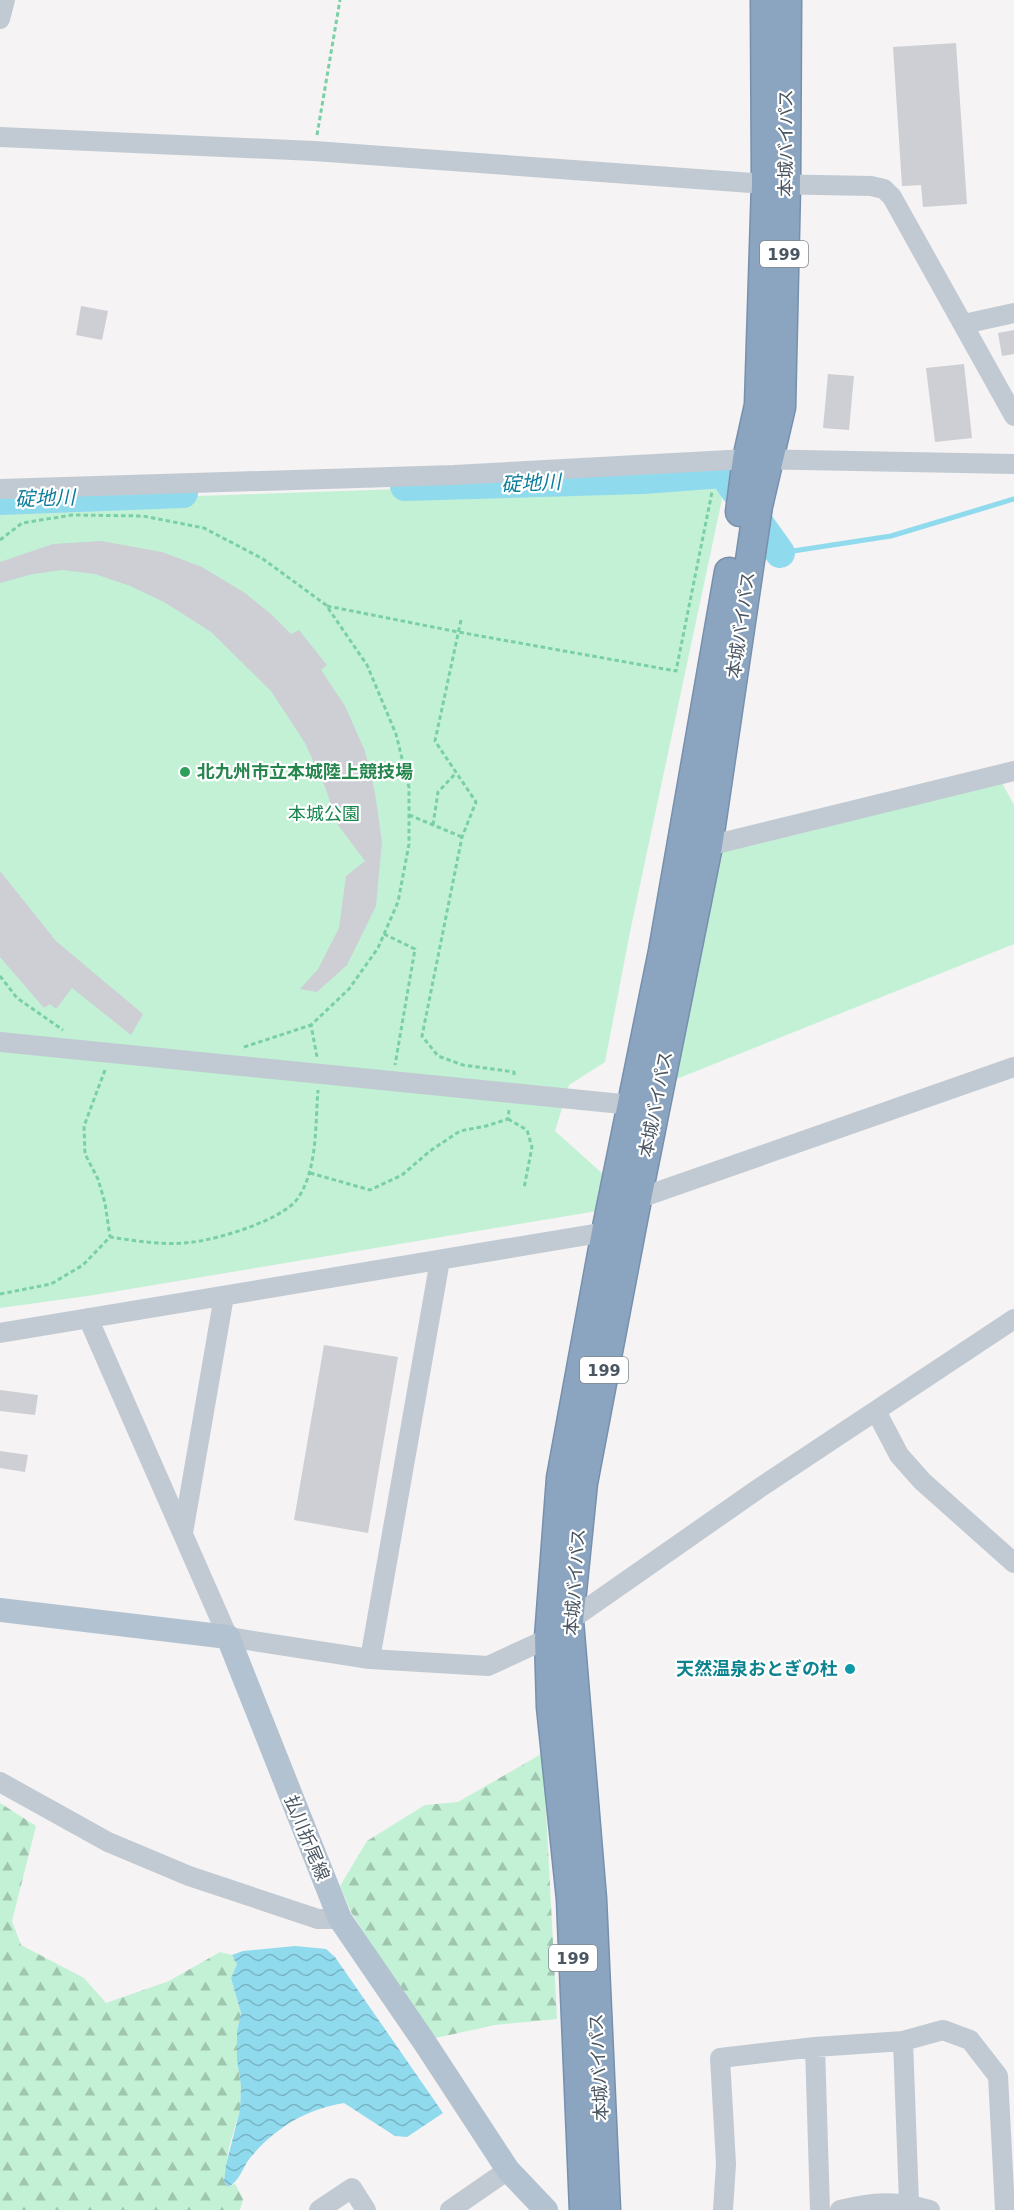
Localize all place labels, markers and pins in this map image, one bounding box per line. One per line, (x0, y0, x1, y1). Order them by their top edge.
place label: 北九州市立本城陸上競技場 (197, 761, 413, 782)
marker: 北九州市立本城陸上競技場 (178, 765, 192, 779)
place label: 天然温泉おとぎの杜 (676, 1658, 838, 1679)
marker: 天然温泉おとぎの杜 (843, 1662, 857, 1676)

